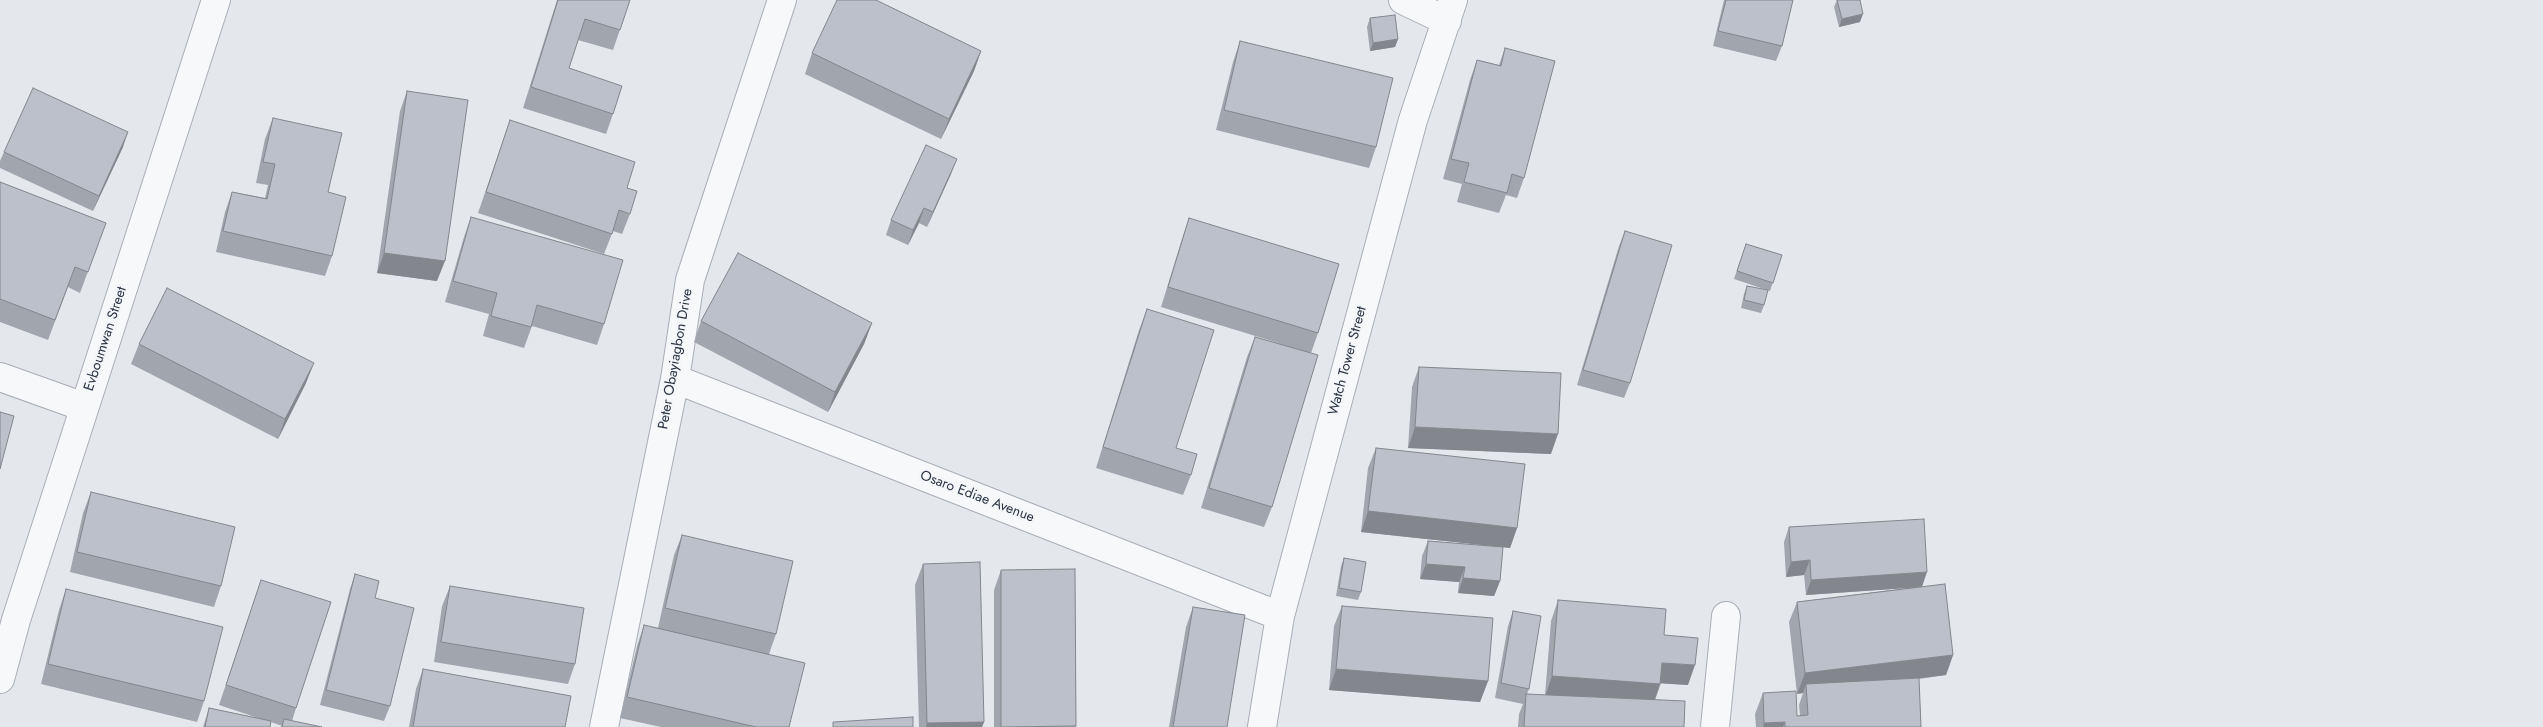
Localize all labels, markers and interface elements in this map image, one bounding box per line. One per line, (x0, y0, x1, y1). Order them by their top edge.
street label: Evboumwan Street (81, 285, 131, 393)
street label: Peter Obayiagbon Drive (655, 287, 697, 431)
street label: Watch Tower Street (1325, 305, 1371, 417)
street label: Osaro Ediae Avenue (918, 467, 1036, 527)

